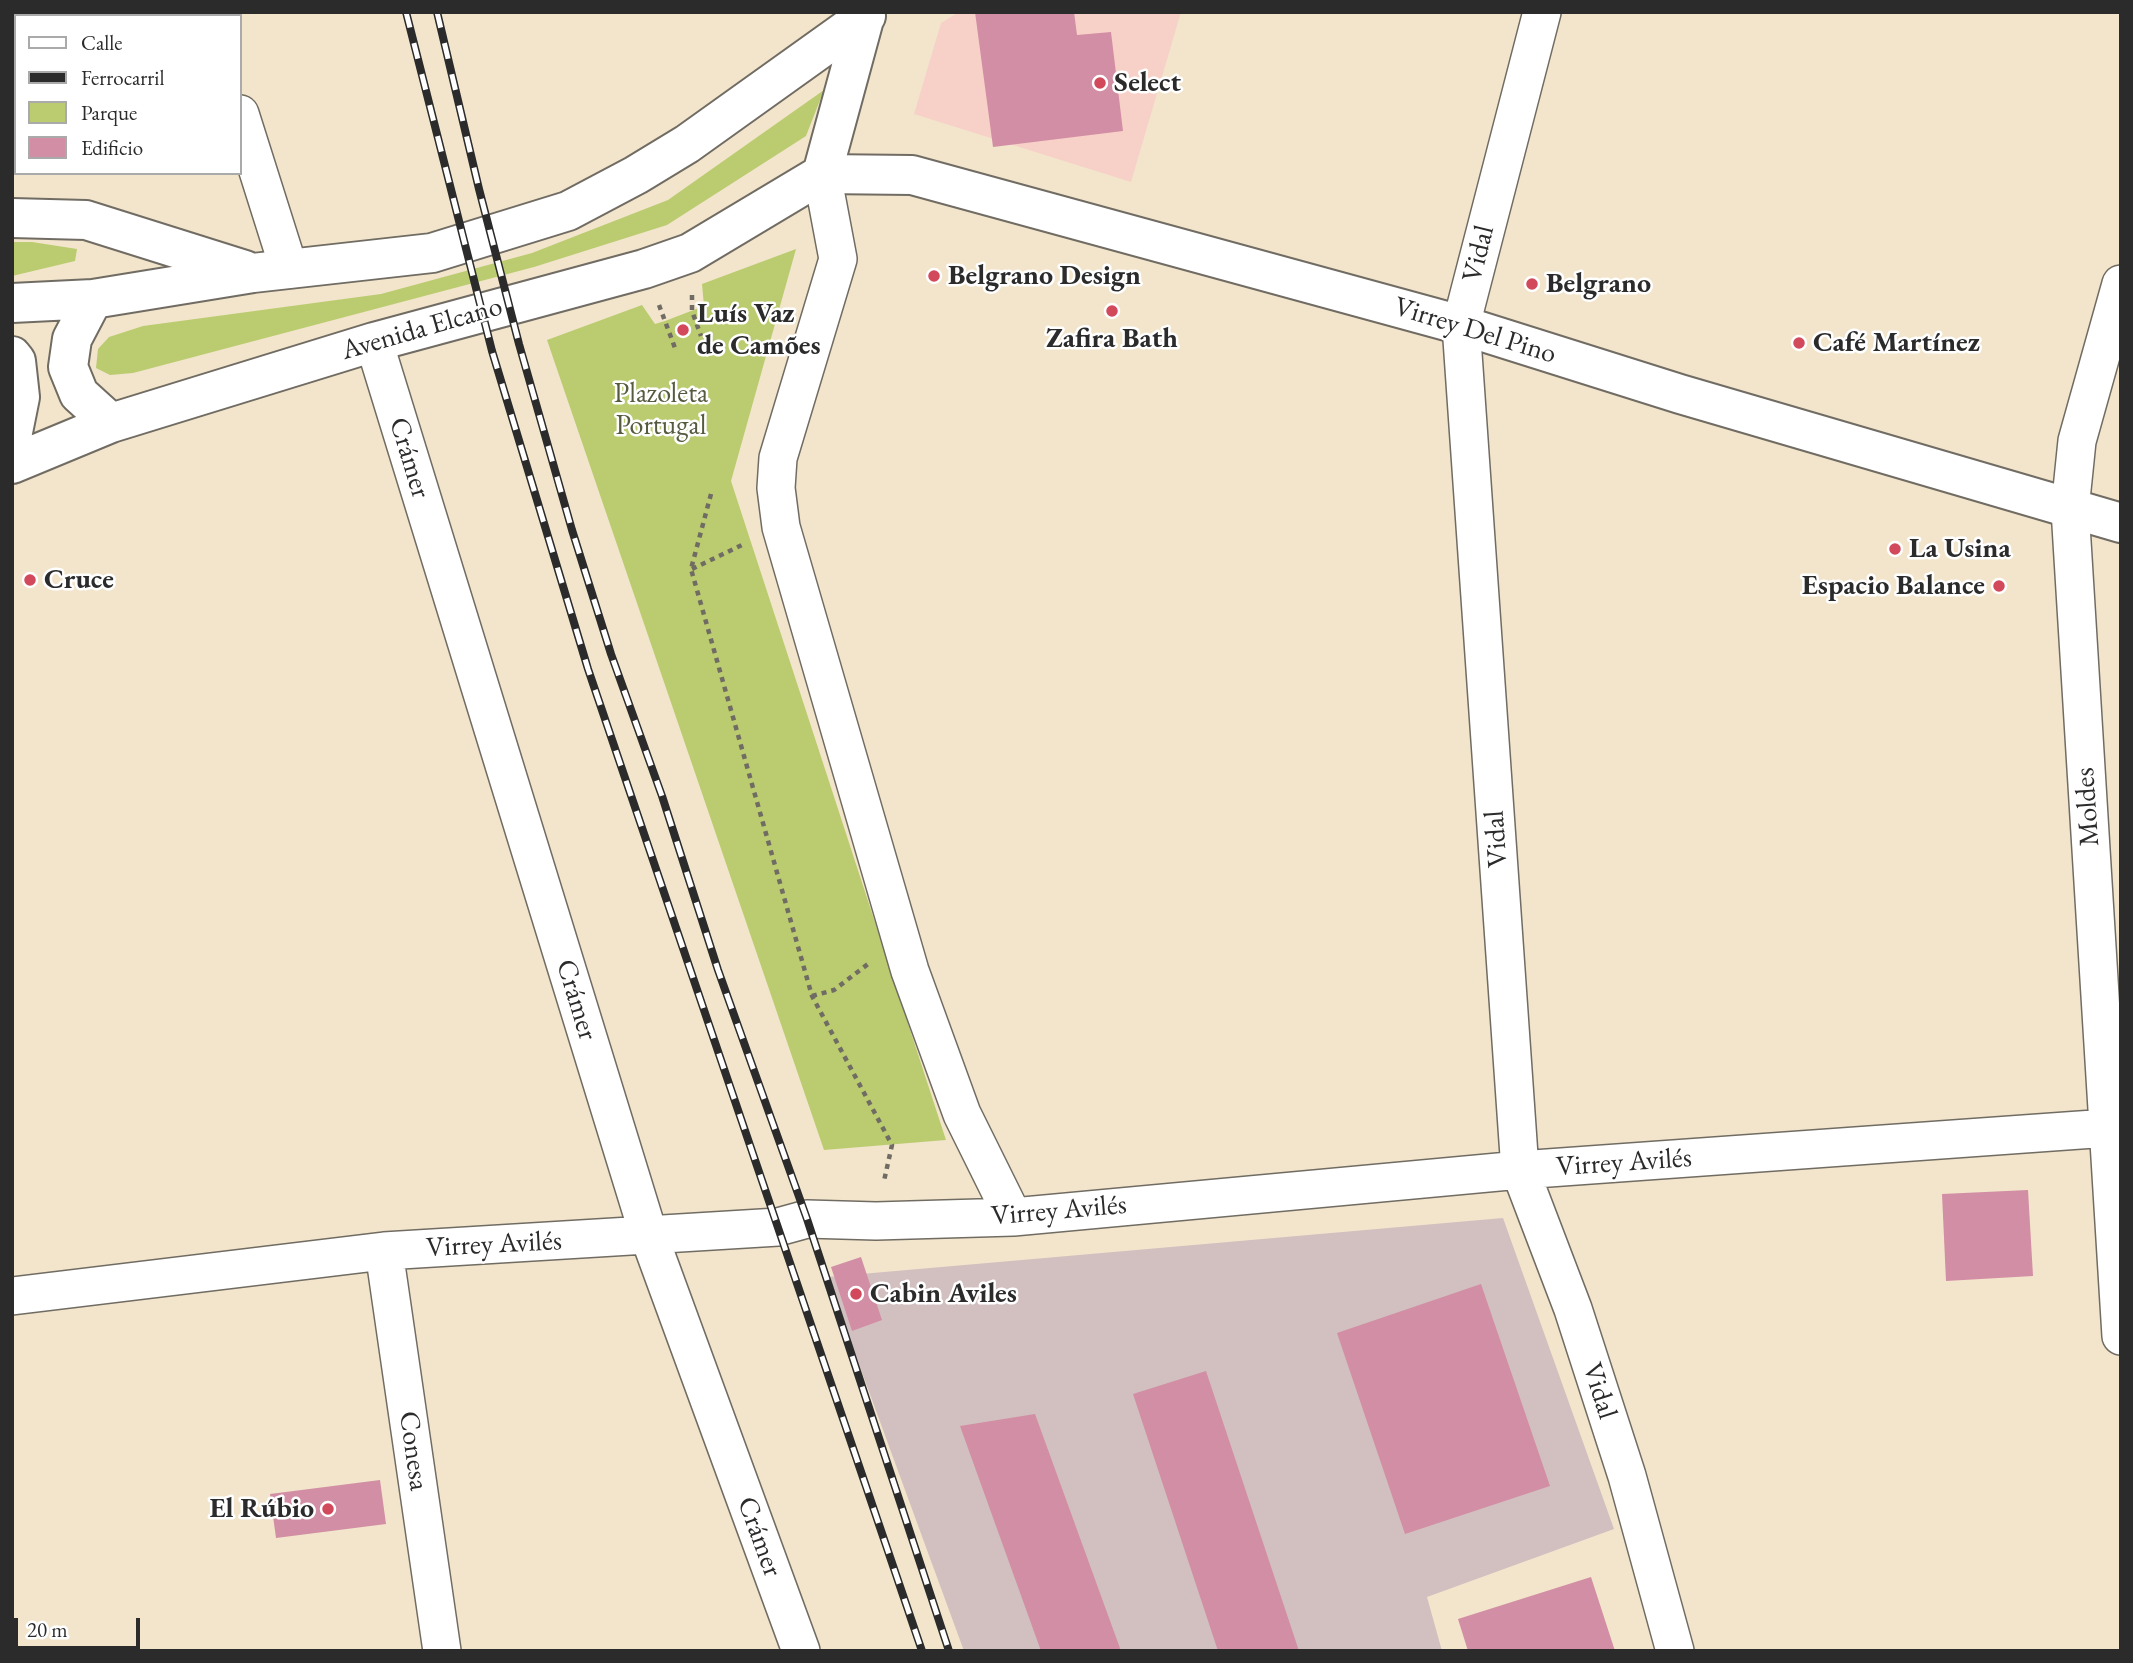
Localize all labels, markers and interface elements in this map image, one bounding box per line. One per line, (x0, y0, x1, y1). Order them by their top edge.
legend (14, 14, 242, 175)
text: Calle (81, 29, 123, 56)
text: Ferrocarril (81, 64, 165, 91)
place label: Select (1114, 66, 1181, 100)
marker: Select (1092, 75, 1108, 91)
text: Parque (81, 99, 137, 126)
text: Edificio (81, 134, 143, 161)
street label: Vidal (1456, 222, 1502, 286)
place label: Belgrano Design (948, 259, 1141, 293)
place label: Belgrano (1546, 267, 1651, 301)
marker: Belgrano Design (926, 268, 942, 284)
marker: Belgrano (1524, 276, 1540, 292)
street label: Avenida Elcano (338, 290, 506, 368)
street label: Virrey Del Pino (1390, 290, 1560, 372)
place label: Luís Vaz de Camões (697, 297, 821, 363)
marker: Zafira Bath (1104, 303, 1120, 319)
marker: Luís Vaz de Camões (675, 322, 691, 338)
place label: Zafira Bath (1046, 322, 1178, 356)
place label: Café Martínez (1813, 326, 1980, 360)
marker: Café Martínez (1791, 335, 1807, 351)
park label: Plazoleta Portugal (614, 377, 708, 443)
street label: Crámer (381, 414, 437, 502)
place label: La Usina (1909, 532, 2011, 566)
marker: La Usina (1887, 541, 1903, 557)
place label: Cruce (44, 563, 114, 597)
place label: Espacio Balance (1802, 569, 1985, 603)
marker: Cruce (22, 572, 38, 588)
marker: Espacio Balance (1991, 578, 2007, 594)
street label: Moldes (2068, 766, 2108, 848)
street label: Vidal (1478, 809, 1516, 869)
street label: Crámer (548, 956, 604, 1044)
street label: Virrey Avilés (1555, 1142, 1693, 1184)
street label: Virrey Avilés (990, 1188, 1128, 1234)
street label: Virrey Avilés (425, 1225, 563, 1265)
place label: Cabin Aviles (870, 1277, 1017, 1311)
marker: Cabin Aviles (848, 1286, 864, 1302)
street label: Vidal (1574, 1359, 1624, 1423)
street label: Conesa (391, 1409, 435, 1493)
place label: El Rúbio (210, 1492, 314, 1526)
street label: Crámer (729, 1493, 789, 1581)
marker: El Rúbio (320, 1501, 336, 1517)
scale bar (18, 1604, 144, 1648)
text: 20 m (27, 1616, 68, 1643)

